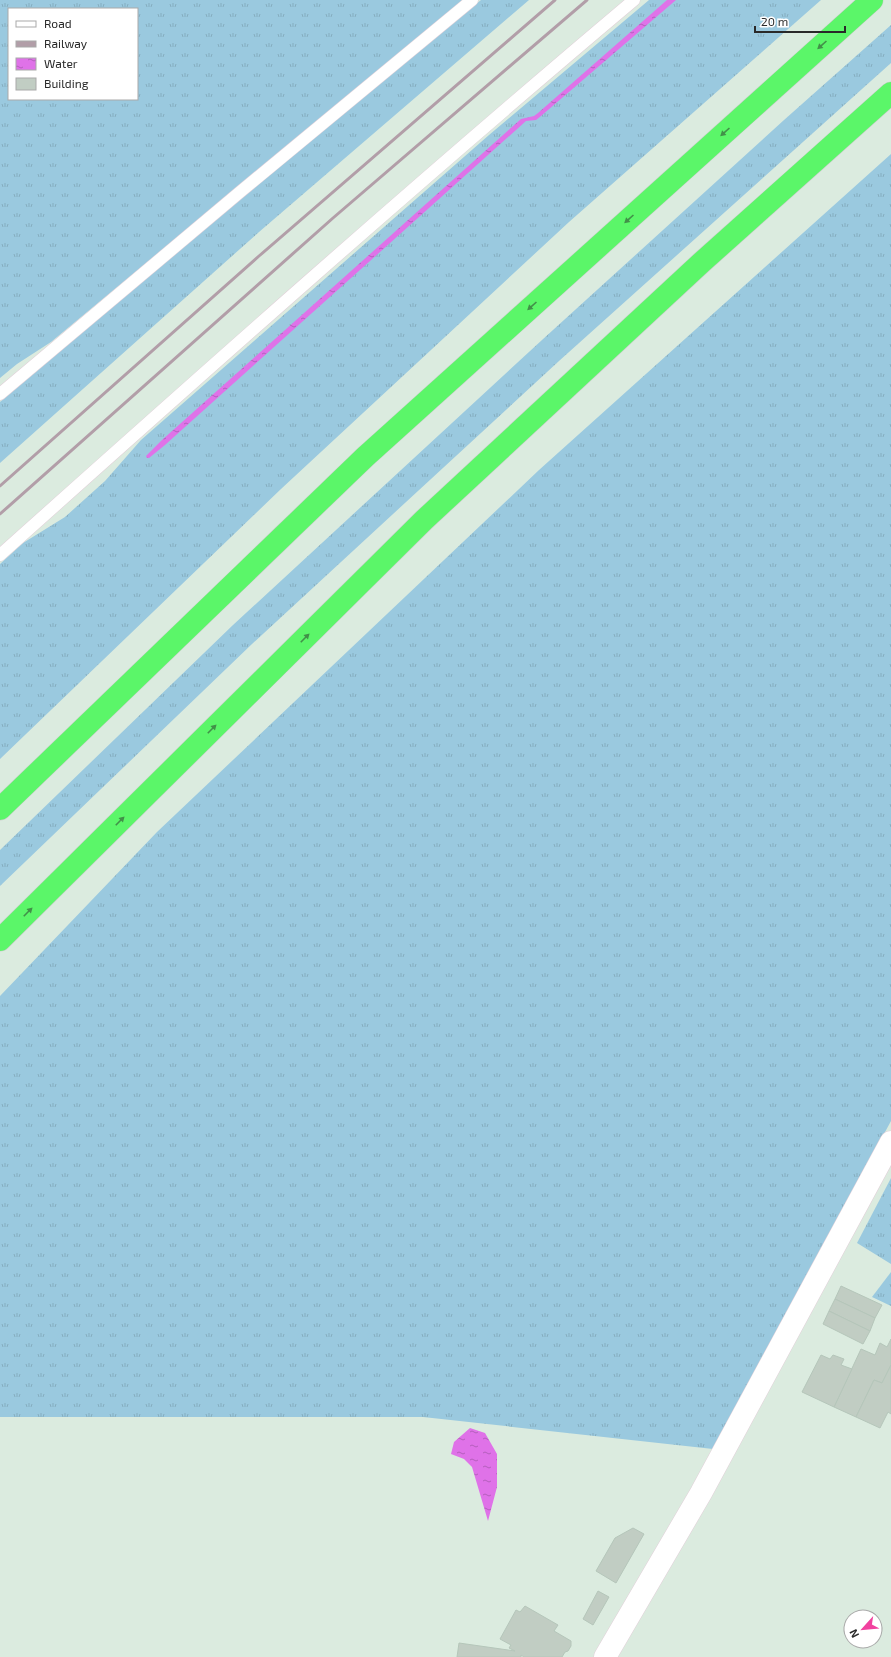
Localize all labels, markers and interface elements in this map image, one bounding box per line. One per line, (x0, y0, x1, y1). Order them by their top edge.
legend (8, 8, 138, 100)
scale bar (755, 8, 845, 34)
text: 20 m (761, 14, 788, 28)
text: Road (44, 16, 72, 30)
text: Railway (44, 36, 88, 50)
one-way arrow (817, 40, 827, 50)
text: Water (44, 56, 78, 70)
text: Building (44, 76, 89, 90)
one-way arrow (720, 127, 730, 136)
one-way arrow (624, 214, 633, 223)
one-way arrow (527, 301, 537, 311)
one-way arrow (300, 633, 310, 643)
one-way arrow (207, 724, 217, 734)
one-way arrow (115, 816, 125, 826)
one-way arrow (23, 907, 33, 917)
north arrow (843, 1609, 883, 1649)
text: N (846, 1627, 861, 1640)

